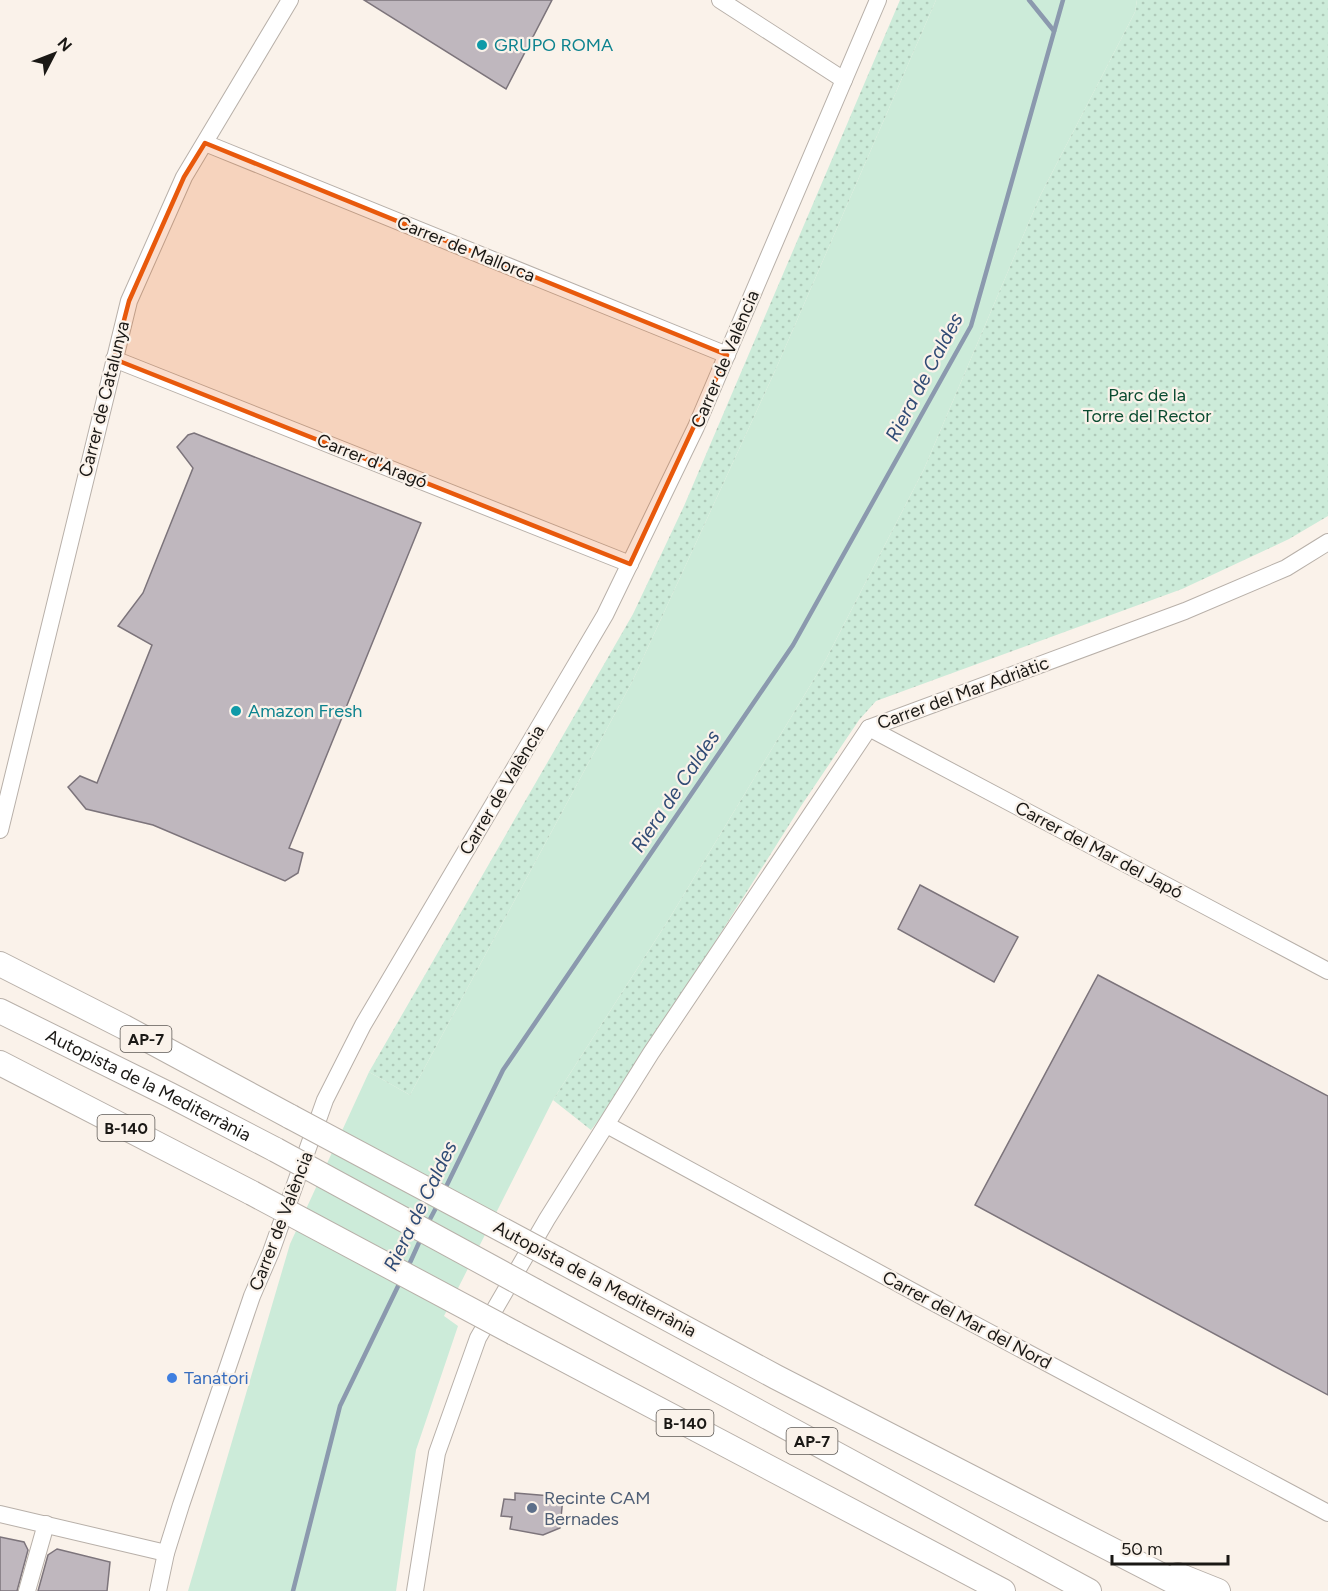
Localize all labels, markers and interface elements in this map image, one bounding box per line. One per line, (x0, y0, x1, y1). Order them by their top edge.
north arrow (24, 24, 84, 84)
text: N (54, 33, 76, 55)
place label: GRUPO ROMA (494, 34, 613, 56)
marker: GRUPO ROMA (475, 38, 489, 52)
street label: Carrer de Mallorca (394, 211, 538, 287)
street label: Carrer de València (686, 287, 764, 431)
water label: Riera de Caldes (880, 308, 968, 445)
street label: Carrer de Catalunya (74, 319, 134, 479)
park label: Parc de la Torre del Rector (1083, 384, 1211, 427)
street label: Carrer d'Aragó (314, 429, 430, 493)
street label: Carrer del Mar Adriàtic (874, 652, 1052, 734)
place label: Amazon Fresh (248, 700, 362, 722)
marker: Amazon Fresh (229, 704, 243, 718)
street label: Carrer de València (455, 721, 549, 859)
water label: Riera de Caldes (625, 725, 725, 857)
street label: Carrer del Mar del Japó (1011, 796, 1187, 904)
street label: Autopista de la Mediterrània (42, 1024, 255, 1146)
road number: AP-7 (120, 1026, 172, 1052)
road number: B-140 (98, 1115, 154, 1141)
water label: Riera de Caldes (378, 1136, 462, 1275)
street label: Carrer de València (244, 1148, 318, 1294)
street label: Autopista de la Mediterrània (490, 1216, 700, 1342)
street label: Carrer del Mar del Nord (879, 1266, 1055, 1374)
place label: Tanatori (184, 1367, 249, 1389)
marker: Tanatori (165, 1371, 179, 1385)
road number: B-140 (656, 1410, 714, 1436)
road number: AP-7 (786, 1428, 838, 1454)
place label: Recinte CAM Bernades (544, 1487, 650, 1530)
marker: Recinte CAM Bernades (525, 1501, 539, 1515)
scale bar (1112, 1528, 1228, 1566)
text: 50 m (1121, 1538, 1163, 1560)

